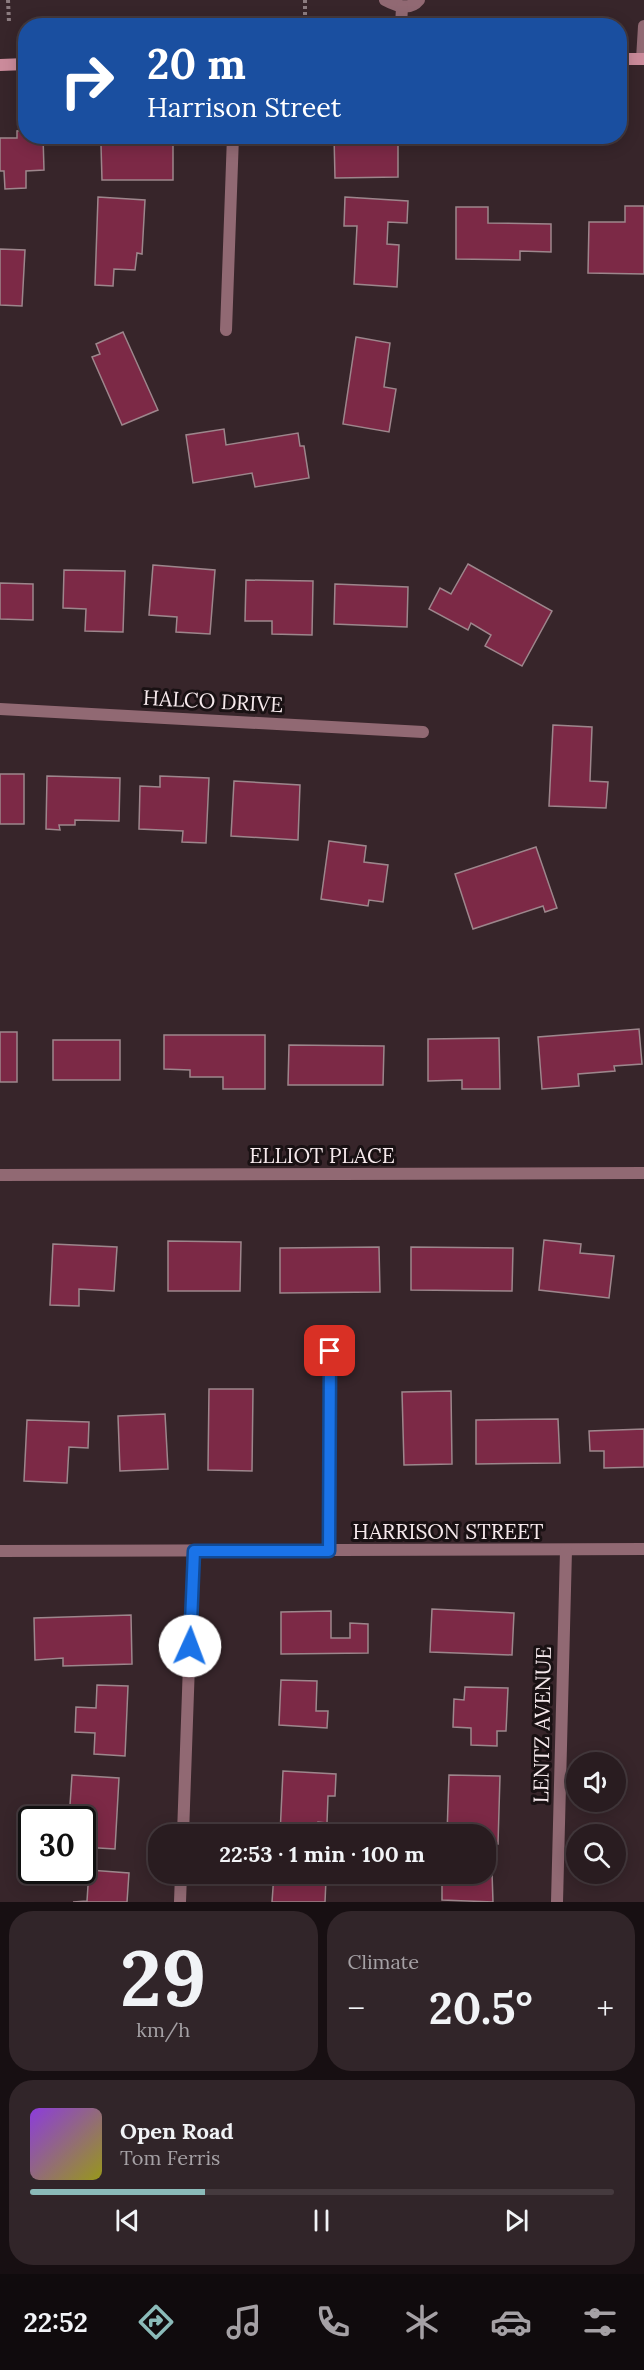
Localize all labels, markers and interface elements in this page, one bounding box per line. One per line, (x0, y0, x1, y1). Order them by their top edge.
text: 20 m (147, 37, 246, 91)
icon: right (48, 42, 126, 120)
text: Harrison Street (147, 90, 341, 124)
street label: HALCO DRIVE (142, 684, 284, 718)
street label: ELLIOT PLACE (249, 1142, 395, 1169)
pin (304, 1325, 355, 1376)
icon: arrive (313, 1334, 346, 1367)
street label: HARRISON STREET (353, 1518, 543, 1545)
position arrow (158, 1614, 222, 1678)
street label: LENTZ AVENUE (527, 1646, 557, 1804)
map controls (566, 1752, 626, 1884)
button: sound (566, 1752, 626, 1812)
speed limit sign: 30 (18, 1806, 96, 1884)
button: search (566, 1824, 626, 1884)
text: 22:53 · 1 min · 100 m (219, 1840, 425, 1868)
text: 29 (120, 1928, 207, 2027)
text: Climate (348, 1949, 419, 1974)
text: 20.5° (429, 1979, 533, 2036)
text: − (348, 1987, 365, 2029)
text: + (596, 1987, 614, 2029)
text: km/h (136, 2017, 190, 2042)
text: Open Road (120, 2117, 234, 2145)
text: Tom Ferris (120, 2145, 220, 2170)
icon: previous (111, 2204, 144, 2237)
icon: pause (305, 2204, 338, 2237)
icon: next (500, 2204, 533, 2237)
icon: directions (135, 2301, 177, 2343)
icon: music (223, 2301, 265, 2343)
icon: phone (312, 2301, 354, 2343)
icon: climate (401, 2301, 443, 2343)
icon: car (490, 2301, 532, 2343)
icon: filters (579, 2301, 621, 2343)
text: 22:52 (23, 2305, 88, 2339)

